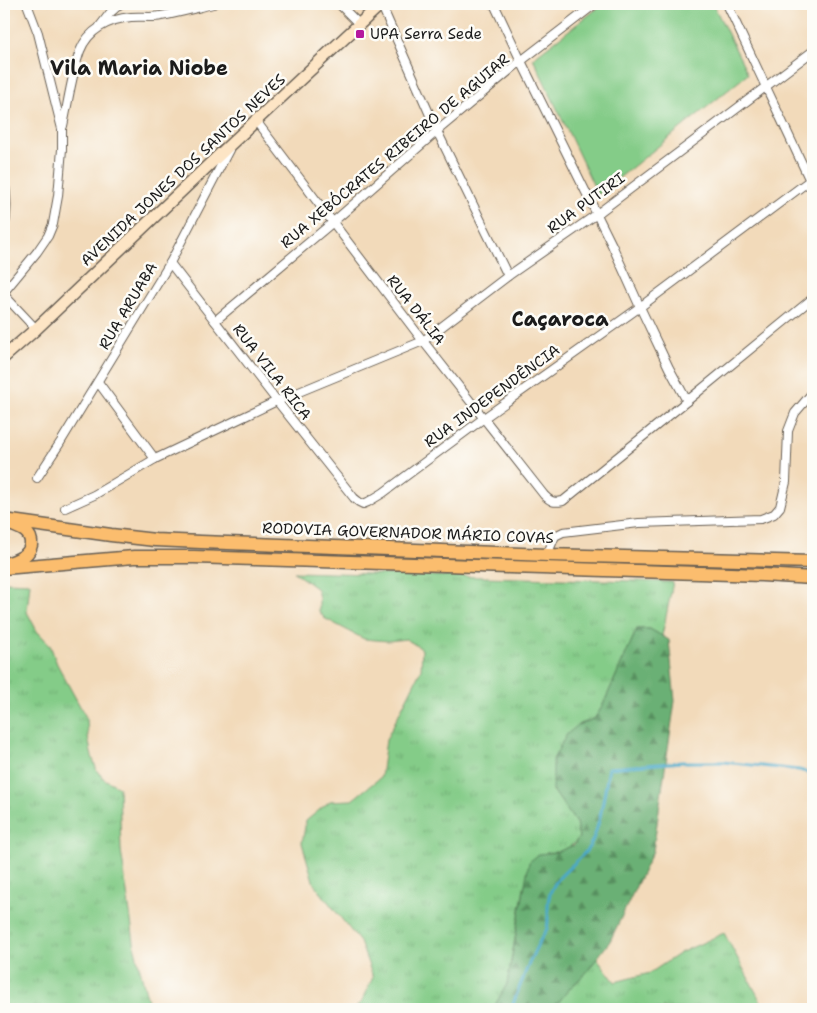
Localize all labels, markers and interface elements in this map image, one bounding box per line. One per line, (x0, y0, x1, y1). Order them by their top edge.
place label: UPA Serra Sede (370, 24, 482, 44)
marker: UPA Serra Sede (354, 28, 366, 40)
street label: RUA XEBÓCRATES RIBEIRO DE AGUIAR (276, 48, 514, 253)
district label: Vila Maria Niobe (50, 55, 228, 81)
street label: AVENIDA JONES DOS SANTOS NEVES (76, 70, 290, 270)
street label: RUA PUTIRI (543, 168, 629, 238)
street label: RUA ARUABA (94, 259, 162, 353)
street label: RUA DÁLIA (382, 270, 451, 349)
district label: Caçaroca (511, 306, 609, 332)
street label: RUA VILA RICA (228, 320, 316, 424)
street label: RUA INDEPENDÊNCIA (420, 339, 564, 452)
street label: RODOVIA GOVERNADOR MÁRIO COVAS (262, 517, 554, 548)

